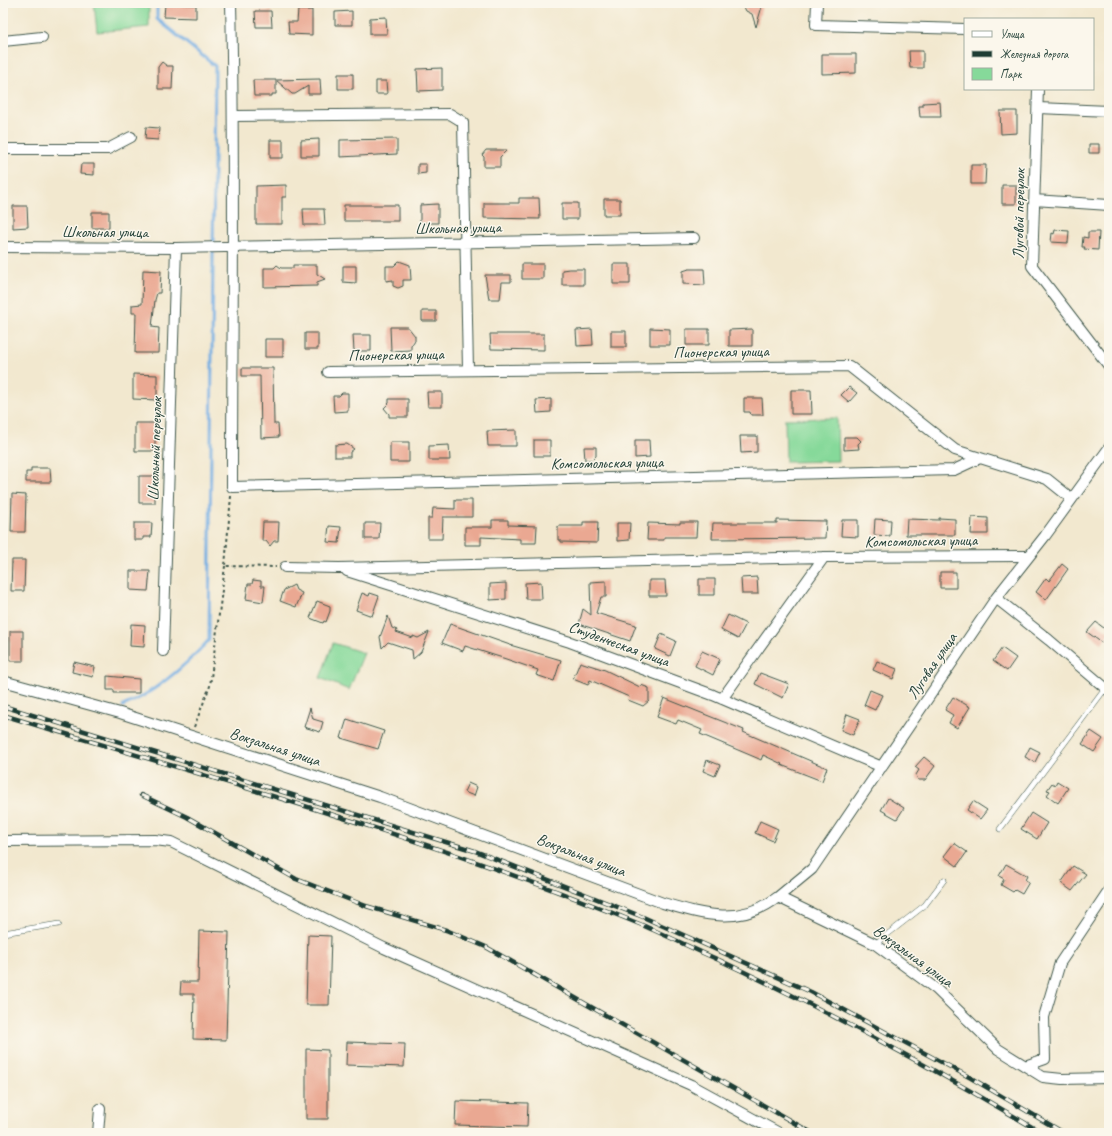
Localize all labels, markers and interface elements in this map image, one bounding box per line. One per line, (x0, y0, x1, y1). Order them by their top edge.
legend (964, 18, 1094, 90)
text: Улица (1000, 26, 1025, 42)
text: Железная дорога (1000, 46, 1069, 62)
text: Парк (1000, 66, 1023, 82)
street label: Луговой переулок (1008, 167, 1030, 259)
street label: Школьная улица (415, 217, 503, 239)
street label: Школьная улица (62, 222, 150, 242)
street label: Пионерская улица (673, 341, 771, 363)
street label: Пионерская улица (348, 344, 446, 366)
street label: Школьный переулок (143, 395, 167, 501)
street label: Комсомольская улица (550, 452, 665, 474)
street label: Комсомольская улица (864, 530, 979, 552)
street label: Студенческая улица (566, 617, 674, 672)
street label: Луговая улица (902, 628, 962, 703)
street label: Вокзальная улица (227, 723, 324, 771)
street label: Вокзальная улица (534, 829, 629, 882)
street label: Вокзальная улица (869, 920, 958, 992)

